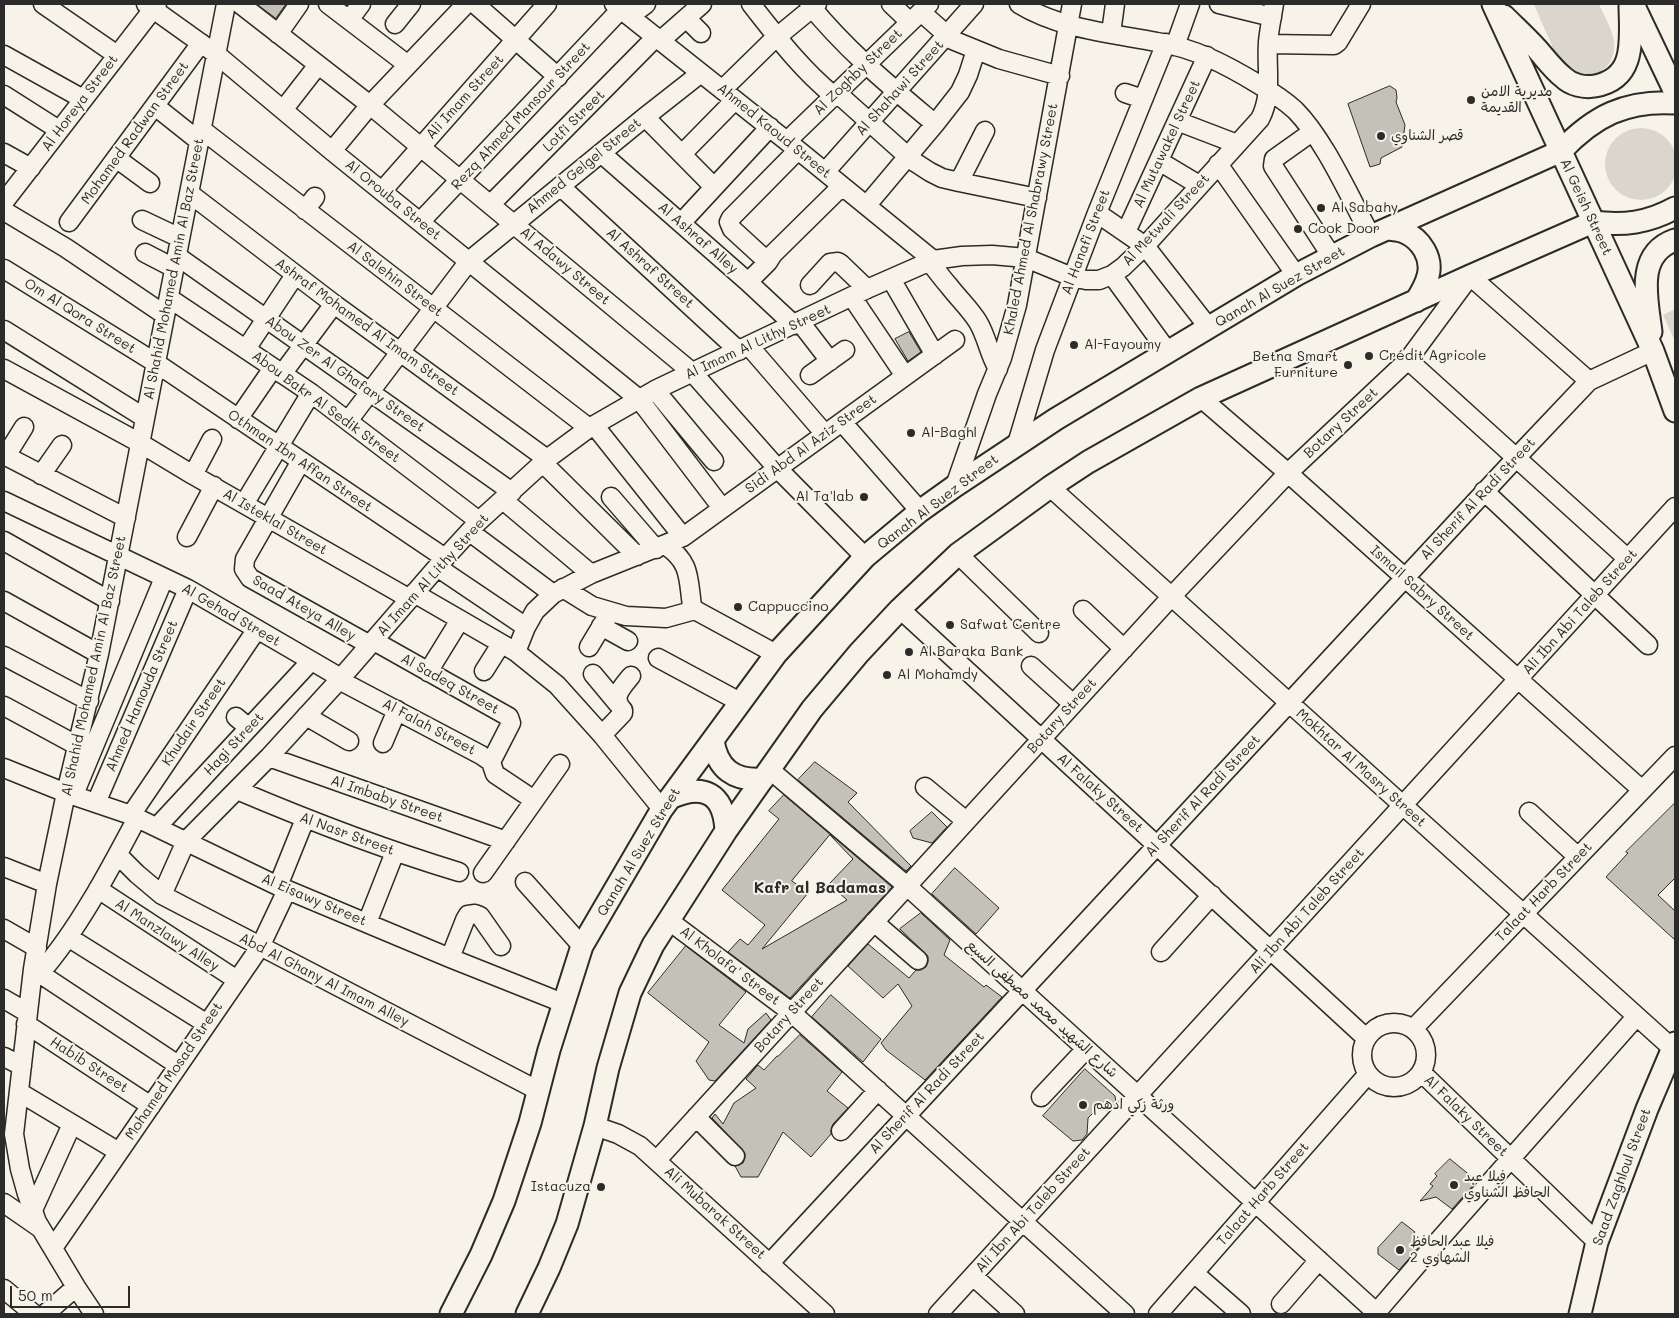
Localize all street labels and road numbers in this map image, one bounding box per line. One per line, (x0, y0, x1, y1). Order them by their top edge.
street label: Al Zoghby Street (810, 25, 906, 119)
street label: Al Shahawi Street (853, 37, 947, 139)
street label: Rezq Ahmed Mansour Street (448, 39, 594, 193)
street label: Al Horeya Street (38, 51, 122, 155)
street label: Ali Imam Street (423, 51, 507, 143)
street label: Mohamed Radwan Street (78, 58, 192, 208)
street label: Al Mutawakel Street (1130, 77, 1204, 211)
street label: Ahmed Kaoud Street (714, 80, 834, 182)
street label: Lotfi Street (540, 87, 608, 155)
street label: Khaled Ahmed Al Shabrawy Street (1000, 102, 1062, 336)
street label: Ahmed Gelgel Street (523, 115, 645, 217)
street label: Al Shahid Mohamed Amin Al Baz Street (140, 137, 208, 401)
street label: Al Orouba Street (342, 156, 444, 244)
street label: Al Geish Street (1556, 156, 1616, 258)
street label: Al Metwali Street (1119, 170, 1213, 270)
street label: Al Hanafi Street (1058, 187, 1114, 297)
street label: Al Ashraf Alley (655, 199, 741, 277)
street label: Al Adawy Street (517, 224, 613, 308)
street label: Al Ashraf Street (603, 224, 697, 312)
street label: Al Salehin Street (344, 238, 446, 320)
street label: Qanah Al Suez Street (1212, 243, 1348, 331)
street label: Ashraf Mohamed Al Imam Street (272, 255, 462, 399)
street label: Om Al Qora Street (21, 275, 139, 357)
street label: Al Imam Al Lithy Street (682, 301, 834, 383)
street label: Abou Zer Al Ghafary Street (262, 312, 428, 436)
street label: Abou Bakr Al Sedik Street (249, 348, 403, 466)
street label: Botary Street (1300, 384, 1382, 462)
street label: Sidi Abd Al Aziz Street (742, 391, 880, 497)
street label: Othman Ibn Affan Street (225, 406, 375, 516)
street label: Al Sherif Al Radi Street (1417, 434, 1539, 564)
street label: Qanah Al Suez Street (874, 451, 1002, 553)
street label: Al Isteklal Street (220, 485, 330, 559)
street label: Al Imam Al Lithy Street (374, 510, 492, 640)
street label: Al Shahid Mohamed Amin Al Baz Street (58, 534, 130, 798)
street label: Ismail Sabry Street (1367, 542, 1477, 644)
street label: Ali Ibn Abi Taleb Street (1519, 546, 1641, 678)
street label: Saad Ateya Alley (249, 572, 359, 644)
street label: Al Gehad Street (179, 580, 283, 650)
street label: Ahmed Hamouda Street (102, 618, 182, 774)
street label: Al Sadeq Street (398, 650, 502, 718)
street label: Khudair Street (159, 675, 229, 769)
street label: Botary Street (1024, 675, 1100, 757)
street label: Al Falah Street (379, 695, 479, 759)
street label: Mokhtar Al Masry Street (1293, 705, 1429, 831)
street label: Hagi Street (201, 709, 267, 779)
street label: Al Sherif Al Radi Street (1142, 731, 1264, 861)
street label: Al Falaky Street (1053, 750, 1147, 836)
street label: Al Imbaby Street (329, 772, 445, 826)
street label: Qanah Al Suez Street (594, 785, 684, 919)
street label: Al Nasr Street (297, 809, 397, 859)
street label: Talaat Harb Street (1492, 839, 1596, 945)
street label: Ali Ibn Abi Taleb Street (1246, 845, 1368, 977)
street label: Al Eisawy Street (259, 870, 369, 930)
street label: Al Manzlawy Alley (112, 895, 222, 975)
street label: Al Kholafa' Street (677, 923, 783, 1009)
street label: Abd Al Ghany Al Imam Alley (236, 930, 412, 1030)
street label: شارع الشهيد محمد مصطفى السبع (963, 937, 1121, 1081)
street label: Botary Street (751, 974, 827, 1056)
street label: Mohamed Mosad Street (122, 999, 226, 1143)
street label: Al Sherif Al Radi Street (866, 1028, 988, 1158)
street label: Habib Street (47, 1033, 131, 1097)
street label: Al Falaky Street (1421, 1072, 1511, 1160)
street label: Saad Zaghloul Street (1589, 1106, 1655, 1248)
street label: Talaat Harb Street (1213, 1139, 1313, 1249)
street label: Ali Ibn Abi Taleb Street (972, 1144, 1094, 1276)
street label: Ali Mubarak Street (661, 1163, 769, 1263)

